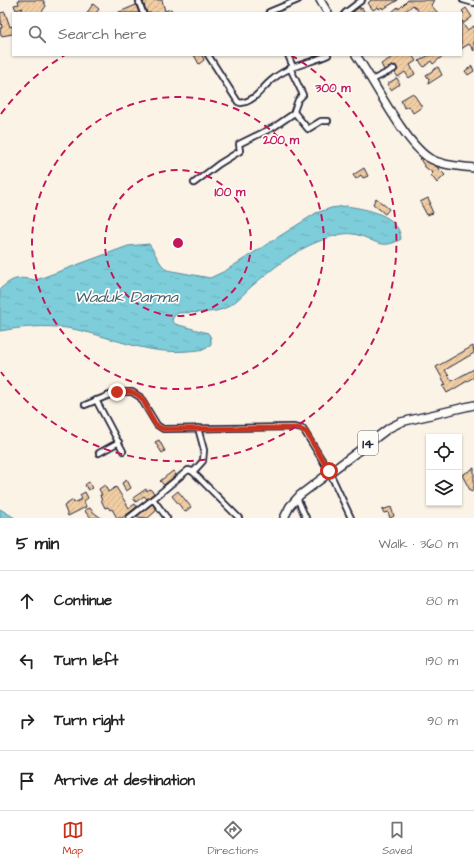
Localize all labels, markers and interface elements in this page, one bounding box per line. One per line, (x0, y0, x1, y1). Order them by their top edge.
search box (12, 12, 462, 56)
icon: search (26, 23, 48, 45)
text: Search here (58, 24, 147, 45)
text: 300 m (314, 80, 351, 97)
text: 200 m (262, 132, 300, 149)
text: 100 m (215, 184, 246, 201)
centre of rings (171, 236, 185, 250)
water label: Waduk Darma (74, 286, 179, 308)
route end (108, 383, 126, 401)
road number: 14 (358, 431, 378, 455)
map controls (426, 434, 462, 506)
button: locate (426, 434, 462, 470)
route start (320, 462, 338, 480)
button: layers (426, 470, 462, 506)
text: 5 min (16, 532, 59, 556)
text: Walk · 360 m (379, 535, 458, 553)
icon: ahead (16, 590, 38, 612)
text: Continue (54, 590, 112, 611)
text: 80 m (426, 592, 458, 610)
icon: left (16, 650, 38, 672)
text: Turn left (54, 650, 118, 671)
text: 190 m (425, 652, 458, 670)
icon: right (16, 710, 38, 732)
text: Turn right (54, 710, 125, 731)
text: 90 m (427, 712, 458, 730)
icon: arrive (16, 770, 38, 792)
text: Arrive at destination (54, 770, 195, 791)
tab: Map (62, 819, 84, 858)
tab: Directions (207, 819, 259, 858)
tab: Saved (382, 819, 412, 858)

